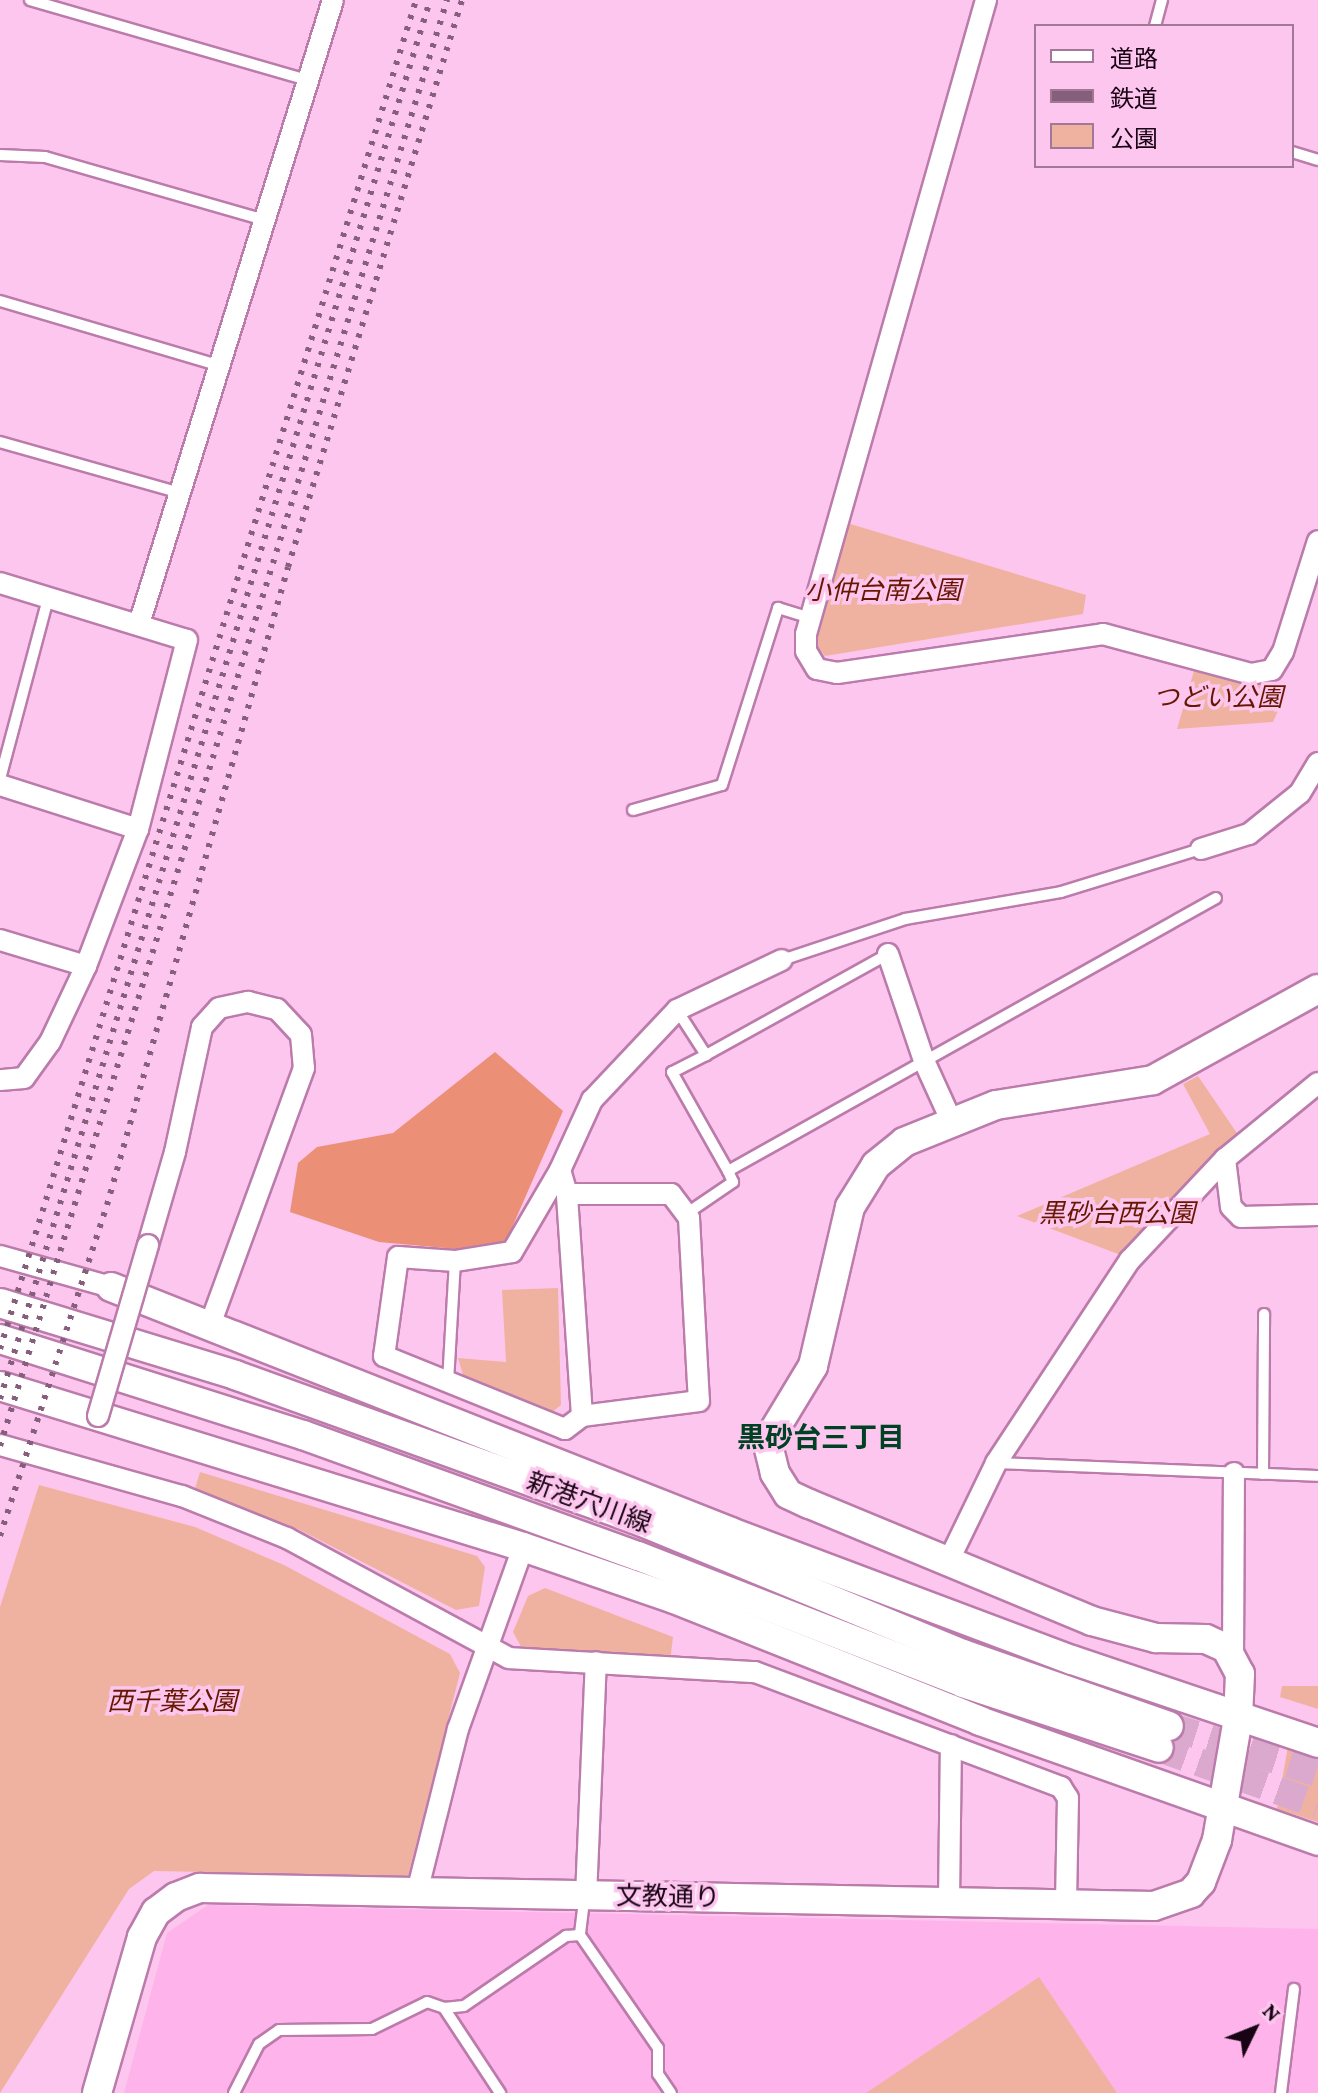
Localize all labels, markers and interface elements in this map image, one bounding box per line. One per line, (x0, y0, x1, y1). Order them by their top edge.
legend (1034, 24, 1294, 168)
text: 道路 (1110, 45, 1158, 72)
text: 鉄道 (1110, 85, 1158, 112)
text: 公園 (1110, 125, 1158, 152)
park label: 小仲台南公園 (805, 575, 961, 607)
park label: つどい公園 (1153, 682, 1283, 714)
park label: 黒砂台西公園 (1039, 1198, 1195, 1230)
district label: 黒砂台三丁目 (737, 1421, 905, 1455)
street label: 新港穴川線 (523, 1466, 655, 1540)
park label: 西千葉公園 (107, 1686, 237, 1718)
street label: 文教通り (616, 1880, 720, 1914)
north arrow (1214, 1989, 1294, 2069)
text: N (1258, 1998, 1286, 2026)

